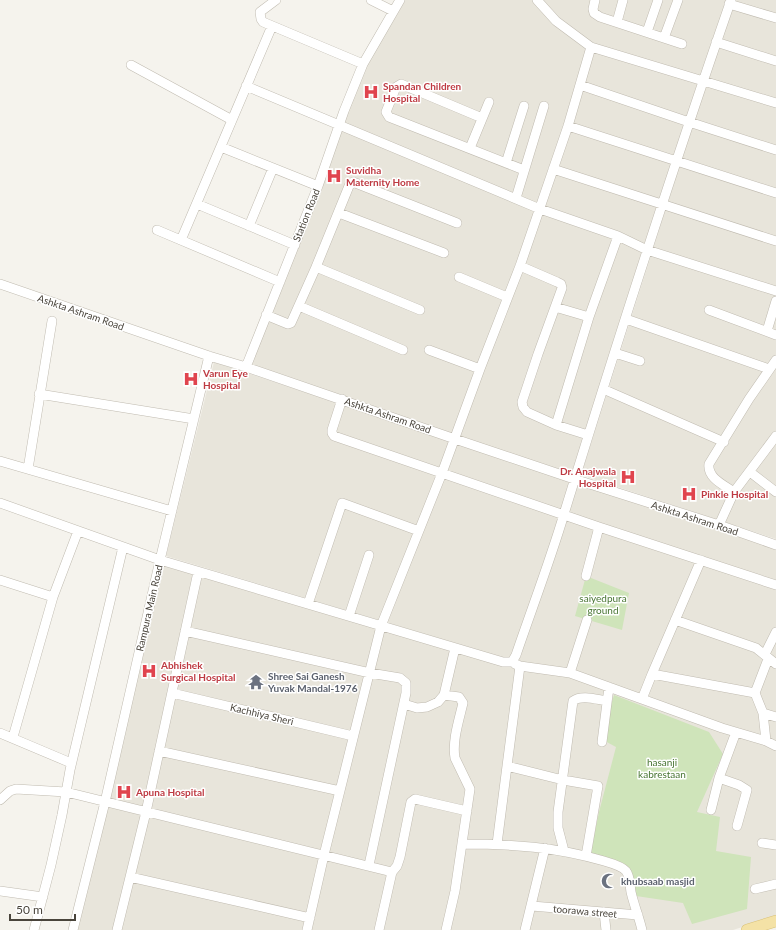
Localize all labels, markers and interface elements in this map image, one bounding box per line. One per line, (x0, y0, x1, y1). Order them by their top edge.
place label: Spandan Children Hospital (383, 80, 461, 104)
hospital icon: Spandan Children Hospital (362, 83, 380, 101)
place label: Suvidha Maternity Home (346, 164, 420, 188)
hospital icon: Suvidha Maternity Home (325, 167, 343, 185)
street label: Station Road (290, 187, 322, 243)
street label: Ashkta Ashram Road (36, 292, 126, 332)
place label: Varun Eye Hospital (202, 367, 248, 391)
hospital icon: Varun Eye Hospital (182, 370, 200, 388)
street label: Ashkta Ashram Road (343, 395, 433, 435)
place label: Dr. Anajwala Hospital (560, 465, 616, 489)
hospital icon: Dr. Anajwala Hospital (619, 468, 637, 486)
hospital icon: Pinkle Hospital (680, 485, 698, 503)
place label: Pinkle Hospital (701, 488, 768, 500)
street label: Ashkta Ashram Road (650, 498, 740, 538)
street label: Rampura Main Road (133, 564, 165, 652)
park label: saiyedpura ground (579, 592, 627, 616)
place label: Abhishek Surgical Hospital (160, 659, 236, 683)
hospital icon: Abhishek Surgical Hospital (140, 662, 158, 680)
place label: Shree Sai Ganesh Yuvak Mandal-1976 (267, 670, 358, 694)
temple icon: Shree Sai Ganesh Yuvak Mandal-1976 (247, 673, 265, 691)
street label: Kachhiya Sheri (229, 701, 295, 727)
park label: hasanji kabrestaan (638, 756, 686, 780)
hospital icon: Apuna Hospital (115, 783, 133, 801)
place label: Apuna Hospital (135, 786, 205, 798)
mosque icon: khubsaab masjid (600, 872, 618, 890)
place label: khubsaab masjid (621, 875, 695, 887)
scale bar (10, 896, 75, 922)
text: 50 m (16, 902, 43, 917)
street label: toorawa street (553, 902, 618, 920)

